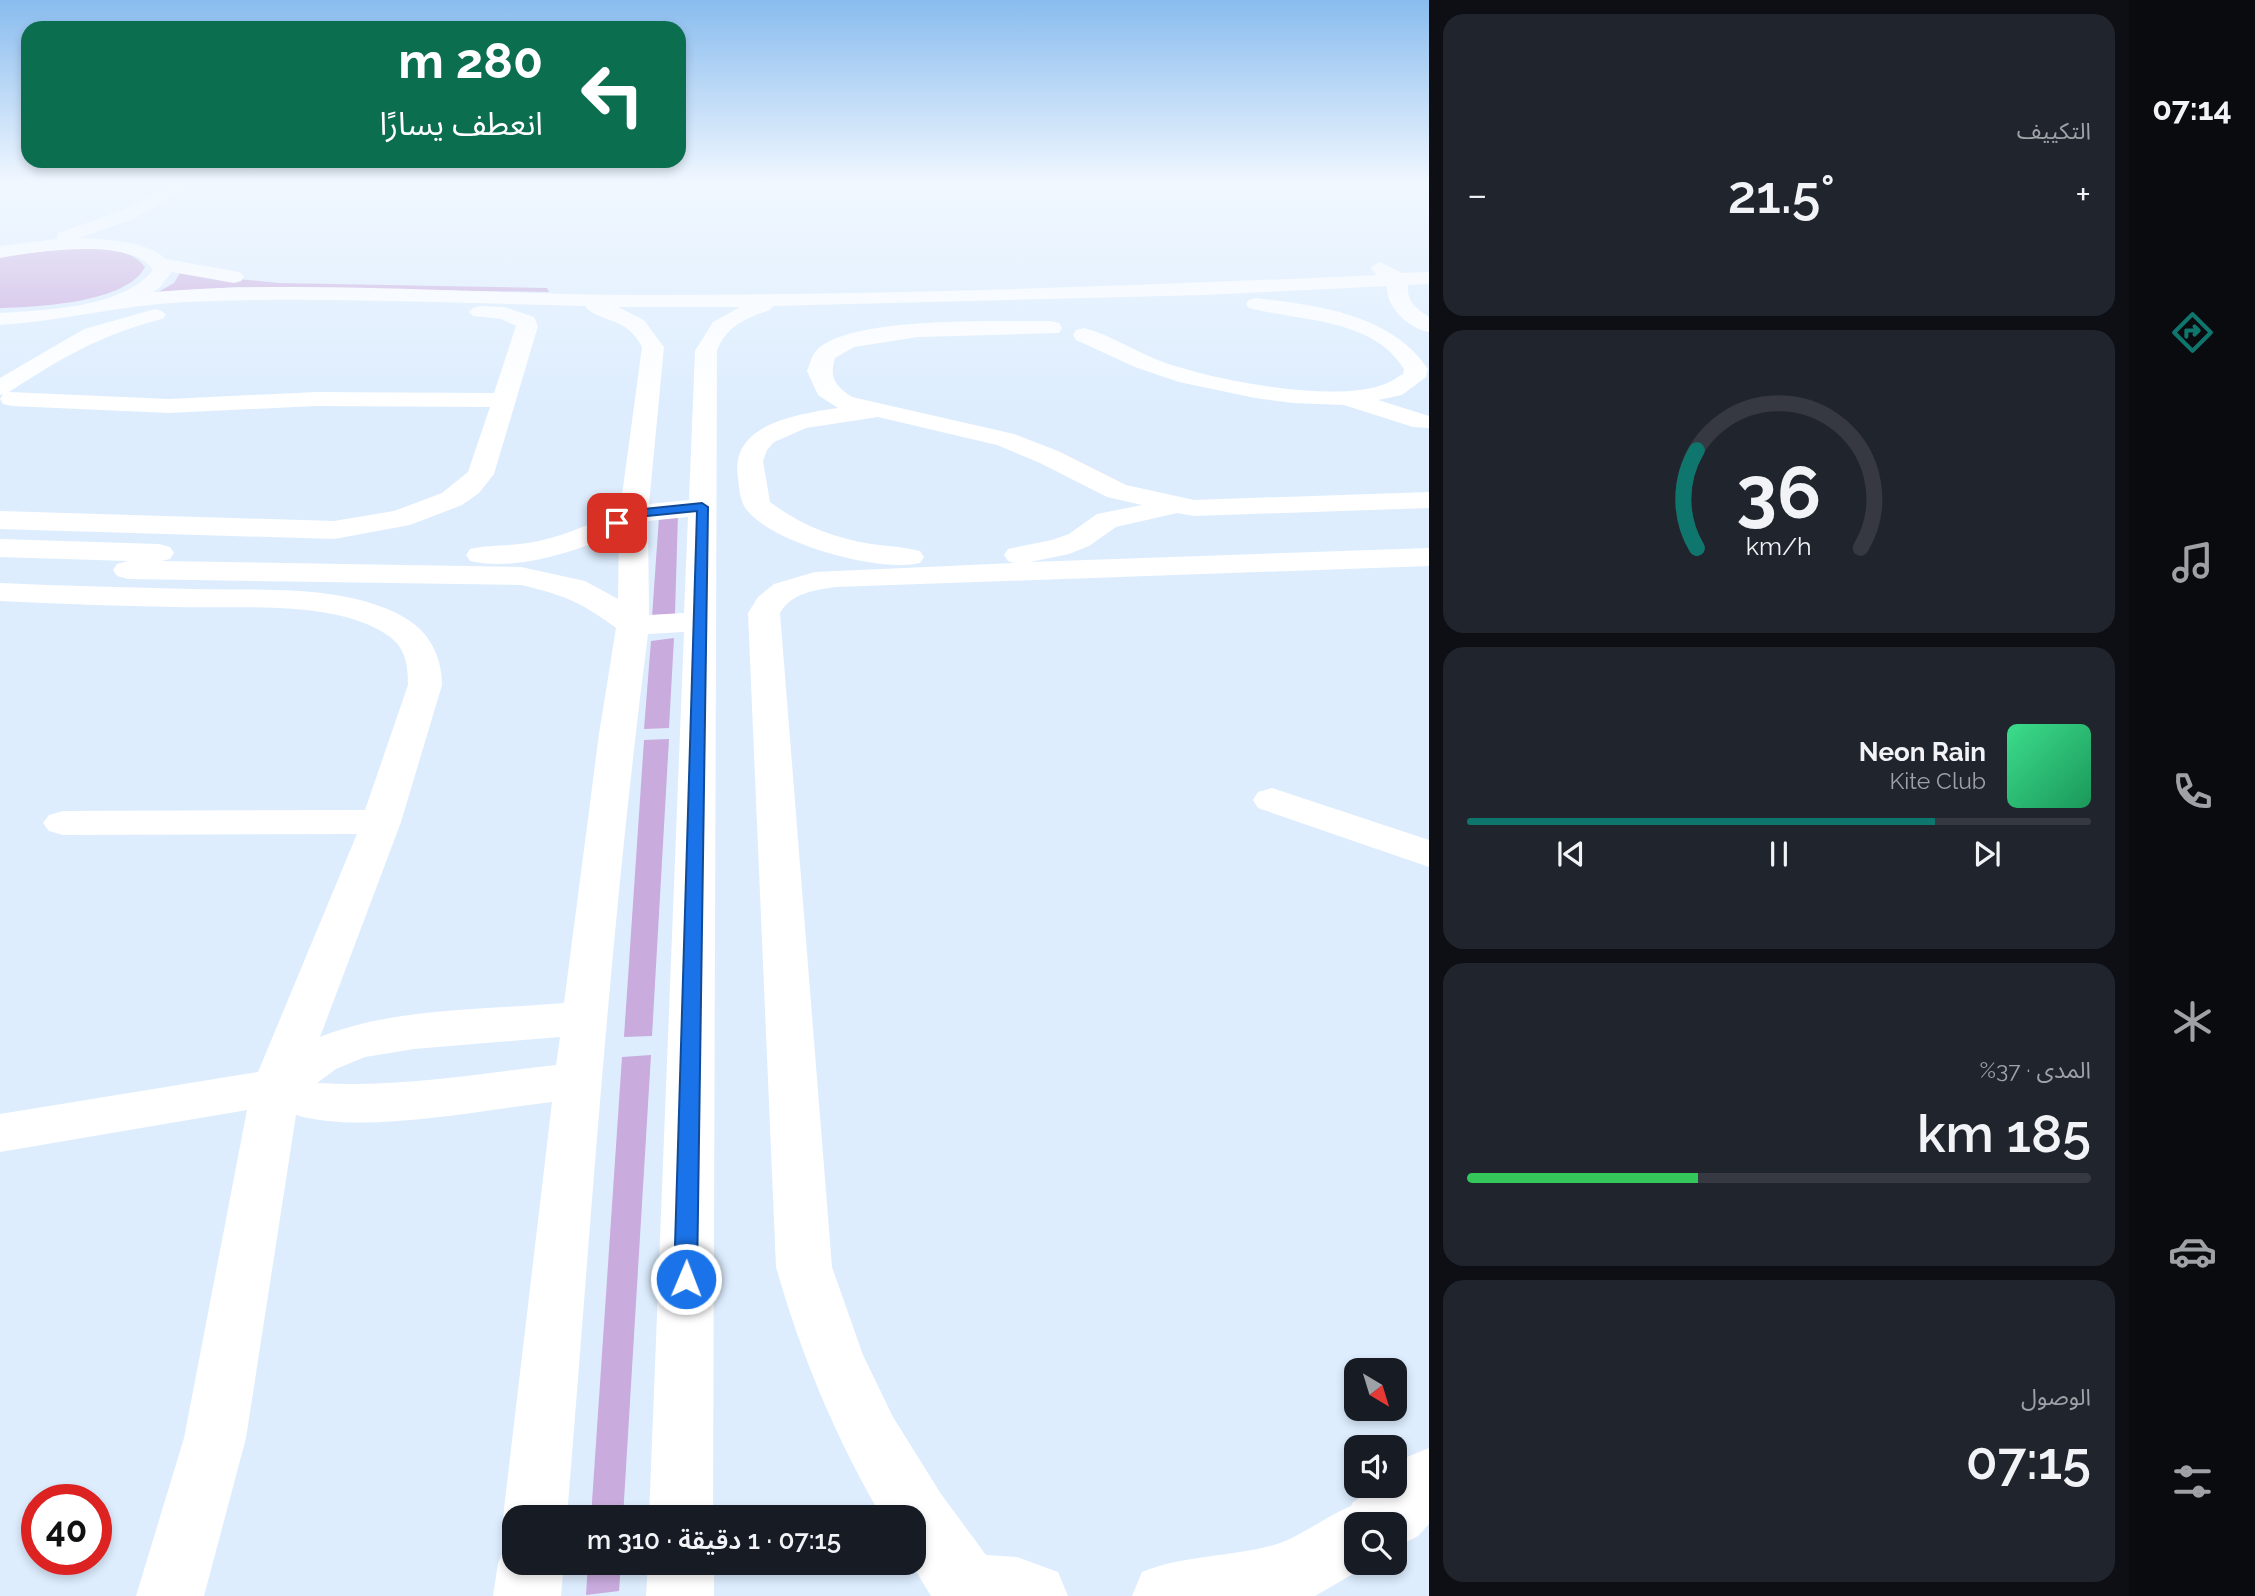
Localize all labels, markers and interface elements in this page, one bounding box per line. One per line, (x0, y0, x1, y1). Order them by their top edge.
text: 280 m (398, 32, 543, 89)
icon: left (567, 49, 658, 140)
text: 07:14 (2152, 90, 2232, 127)
text: انعطف يسارًا (379, 105, 543, 142)
text: التكييف (2017, 117, 2091, 144)
text: 21.5° (1728, 164, 1835, 225)
text: − (1467, 172, 1487, 217)
text: + (2075, 172, 2091, 217)
icon: directions (2168, 308, 2217, 357)
text: 36 (1737, 450, 1821, 535)
pin (587, 493, 647, 553)
icon: arrive (598, 504, 636, 542)
text: km/h (1746, 530, 1812, 560)
icon: music (2168, 538, 2217, 587)
text: Neon Rain (1859, 737, 1986, 767)
text: Kite Club (1889, 767, 1986, 794)
icon: phone (2168, 767, 2217, 816)
icon: previous (1552, 835, 1590, 873)
icon: pause (1760, 835, 1798, 873)
icon: next (1968, 835, 2006, 873)
icon: climate (2168, 997, 2217, 1046)
text: المدى · 37% (1980, 1056, 2091, 1083)
text: 185 km (1917, 1103, 2091, 1164)
icon: car (2168, 1227, 2217, 1276)
position arrow (649, 1242, 723, 1316)
north arrow (1344, 1358, 1407, 1421)
map controls (1344, 1358, 1407, 1575)
text: الوصول (2021, 1383, 2091, 1410)
text: 07:15 (1966, 1430, 2091, 1491)
button: sound (1344, 1435, 1407, 1498)
icon: filters (2168, 1457, 2217, 1506)
speed limit sign: 40 (21, 1484, 112, 1575)
button: search (1344, 1512, 1407, 1575)
text: 07:15 · 1 دقيقة · 310 m (587, 1525, 841, 1555)

